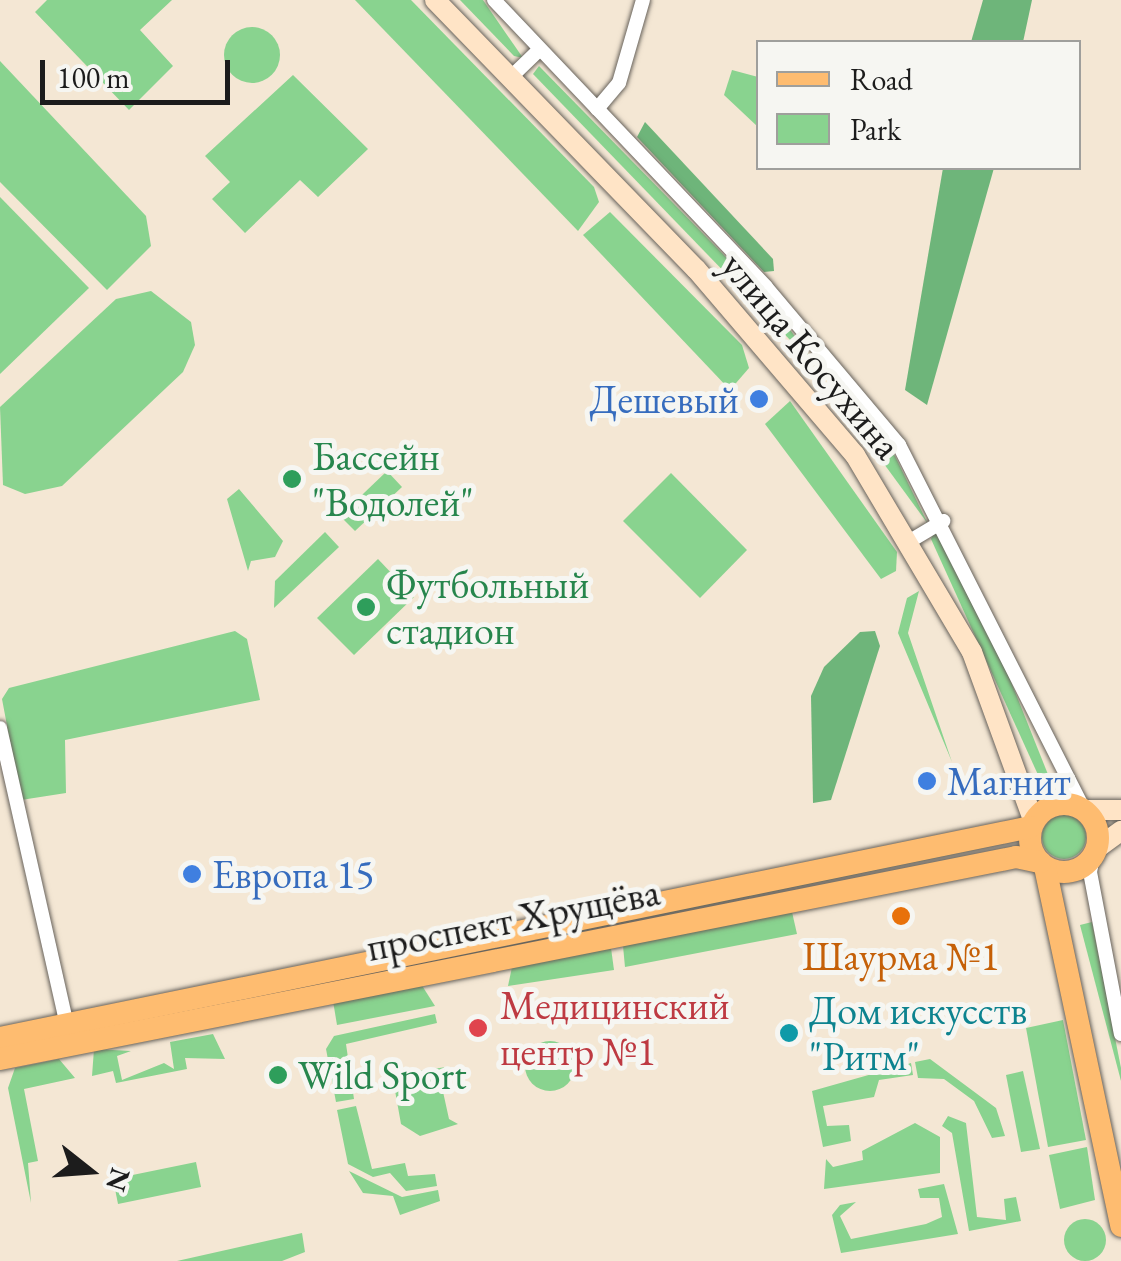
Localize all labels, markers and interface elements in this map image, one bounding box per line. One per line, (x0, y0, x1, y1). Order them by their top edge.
scale bar (45, 40, 235, 102)
legend (756, 40, 1081, 170)
text: 100 m (57, 58, 130, 97)
text: Road (850, 60, 913, 99)
text: Park (850, 110, 901, 149)
street label: улица Косухина (712, 242, 912, 468)
place label: Дешевый (589, 375, 739, 423)
marker: Дешевый (748, 388, 770, 410)
place label: Бассейн "Водолей" (312, 432, 474, 526)
marker: Бассейн "Водолей" (281, 468, 303, 490)
place label: Футбольный стадион (386, 560, 589, 654)
marker: Футбольный стадион (355, 596, 377, 618)
place label: Магнит (947, 757, 1071, 805)
marker: Магнит (916, 770, 938, 792)
place label: Европа 15 (212, 850, 375, 898)
marker: Европа 15 (181, 863, 203, 885)
street label: проспект Хрущёва (362, 867, 664, 971)
marker: Шаурма №1 (890, 905, 912, 927)
place label: Шаурма №1 (802, 932, 1000, 980)
place label: Медицинский центр №1 (500, 981, 730, 1075)
place label: Дом искусств "Ритм" (809, 986, 1027, 1080)
marker: Медицинский центр №1 (465, 1015, 491, 1041)
marker: Дом искусств "Ритм" (778, 1022, 800, 1044)
place label: Wild Sport (298, 1051, 467, 1099)
marker: Wild Sport (267, 1064, 289, 1086)
north arrow (40, 1121, 140, 1221)
text: N (98, 1164, 139, 1196)

